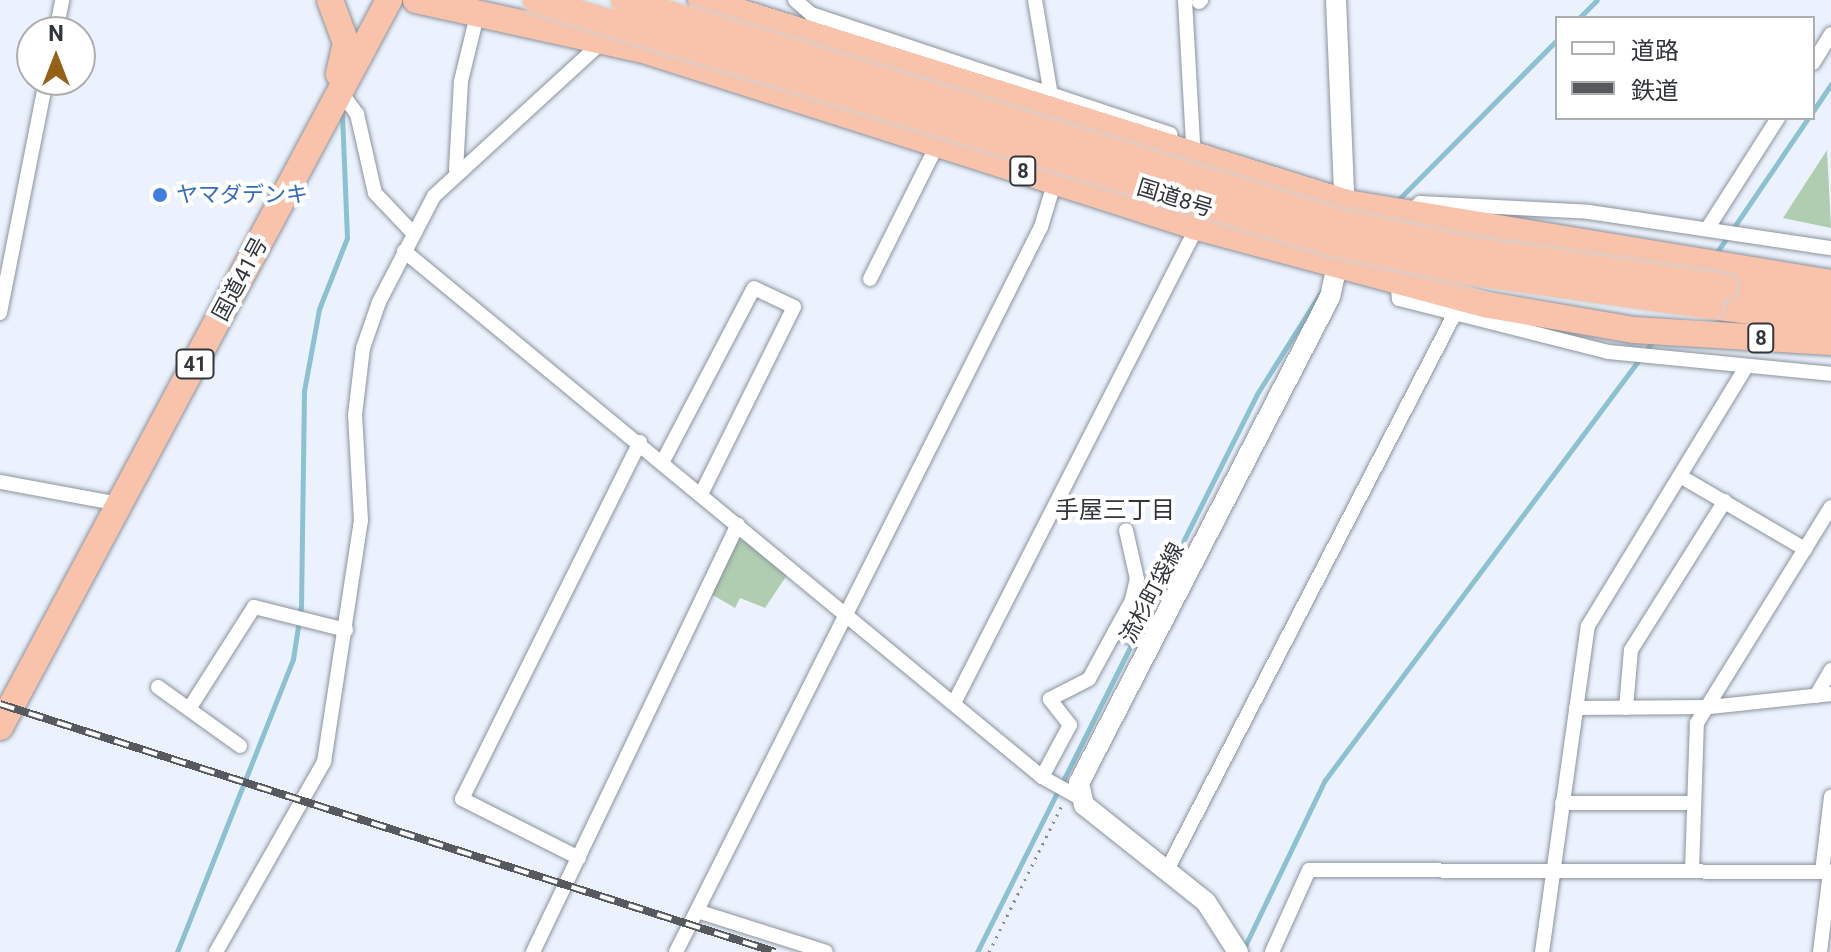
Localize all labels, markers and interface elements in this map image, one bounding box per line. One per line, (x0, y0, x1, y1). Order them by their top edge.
north arrow (16, 16, 96, 96)
legend (1555, 16, 1815, 120)
text: N (48, 21, 64, 46)
text: 道路 (1631, 37, 1679, 65)
text: 鉄道 (1631, 77, 1679, 105)
road number: 8 (1009, 155, 1037, 187)
street label: 国道8号 (1134, 174, 1216, 222)
place label: ヤマダデンキ (176, 182, 308, 208)
marker: ヤマダデンキ (151, 186, 169, 204)
street label: 国道41号 (207, 233, 273, 325)
road number: 8 (1747, 322, 1775, 354)
road number: 41 (175, 348, 215, 380)
district label: 手屋三丁目 (1055, 497, 1175, 525)
street label: 流杉町袋線 (1115, 538, 1189, 648)

